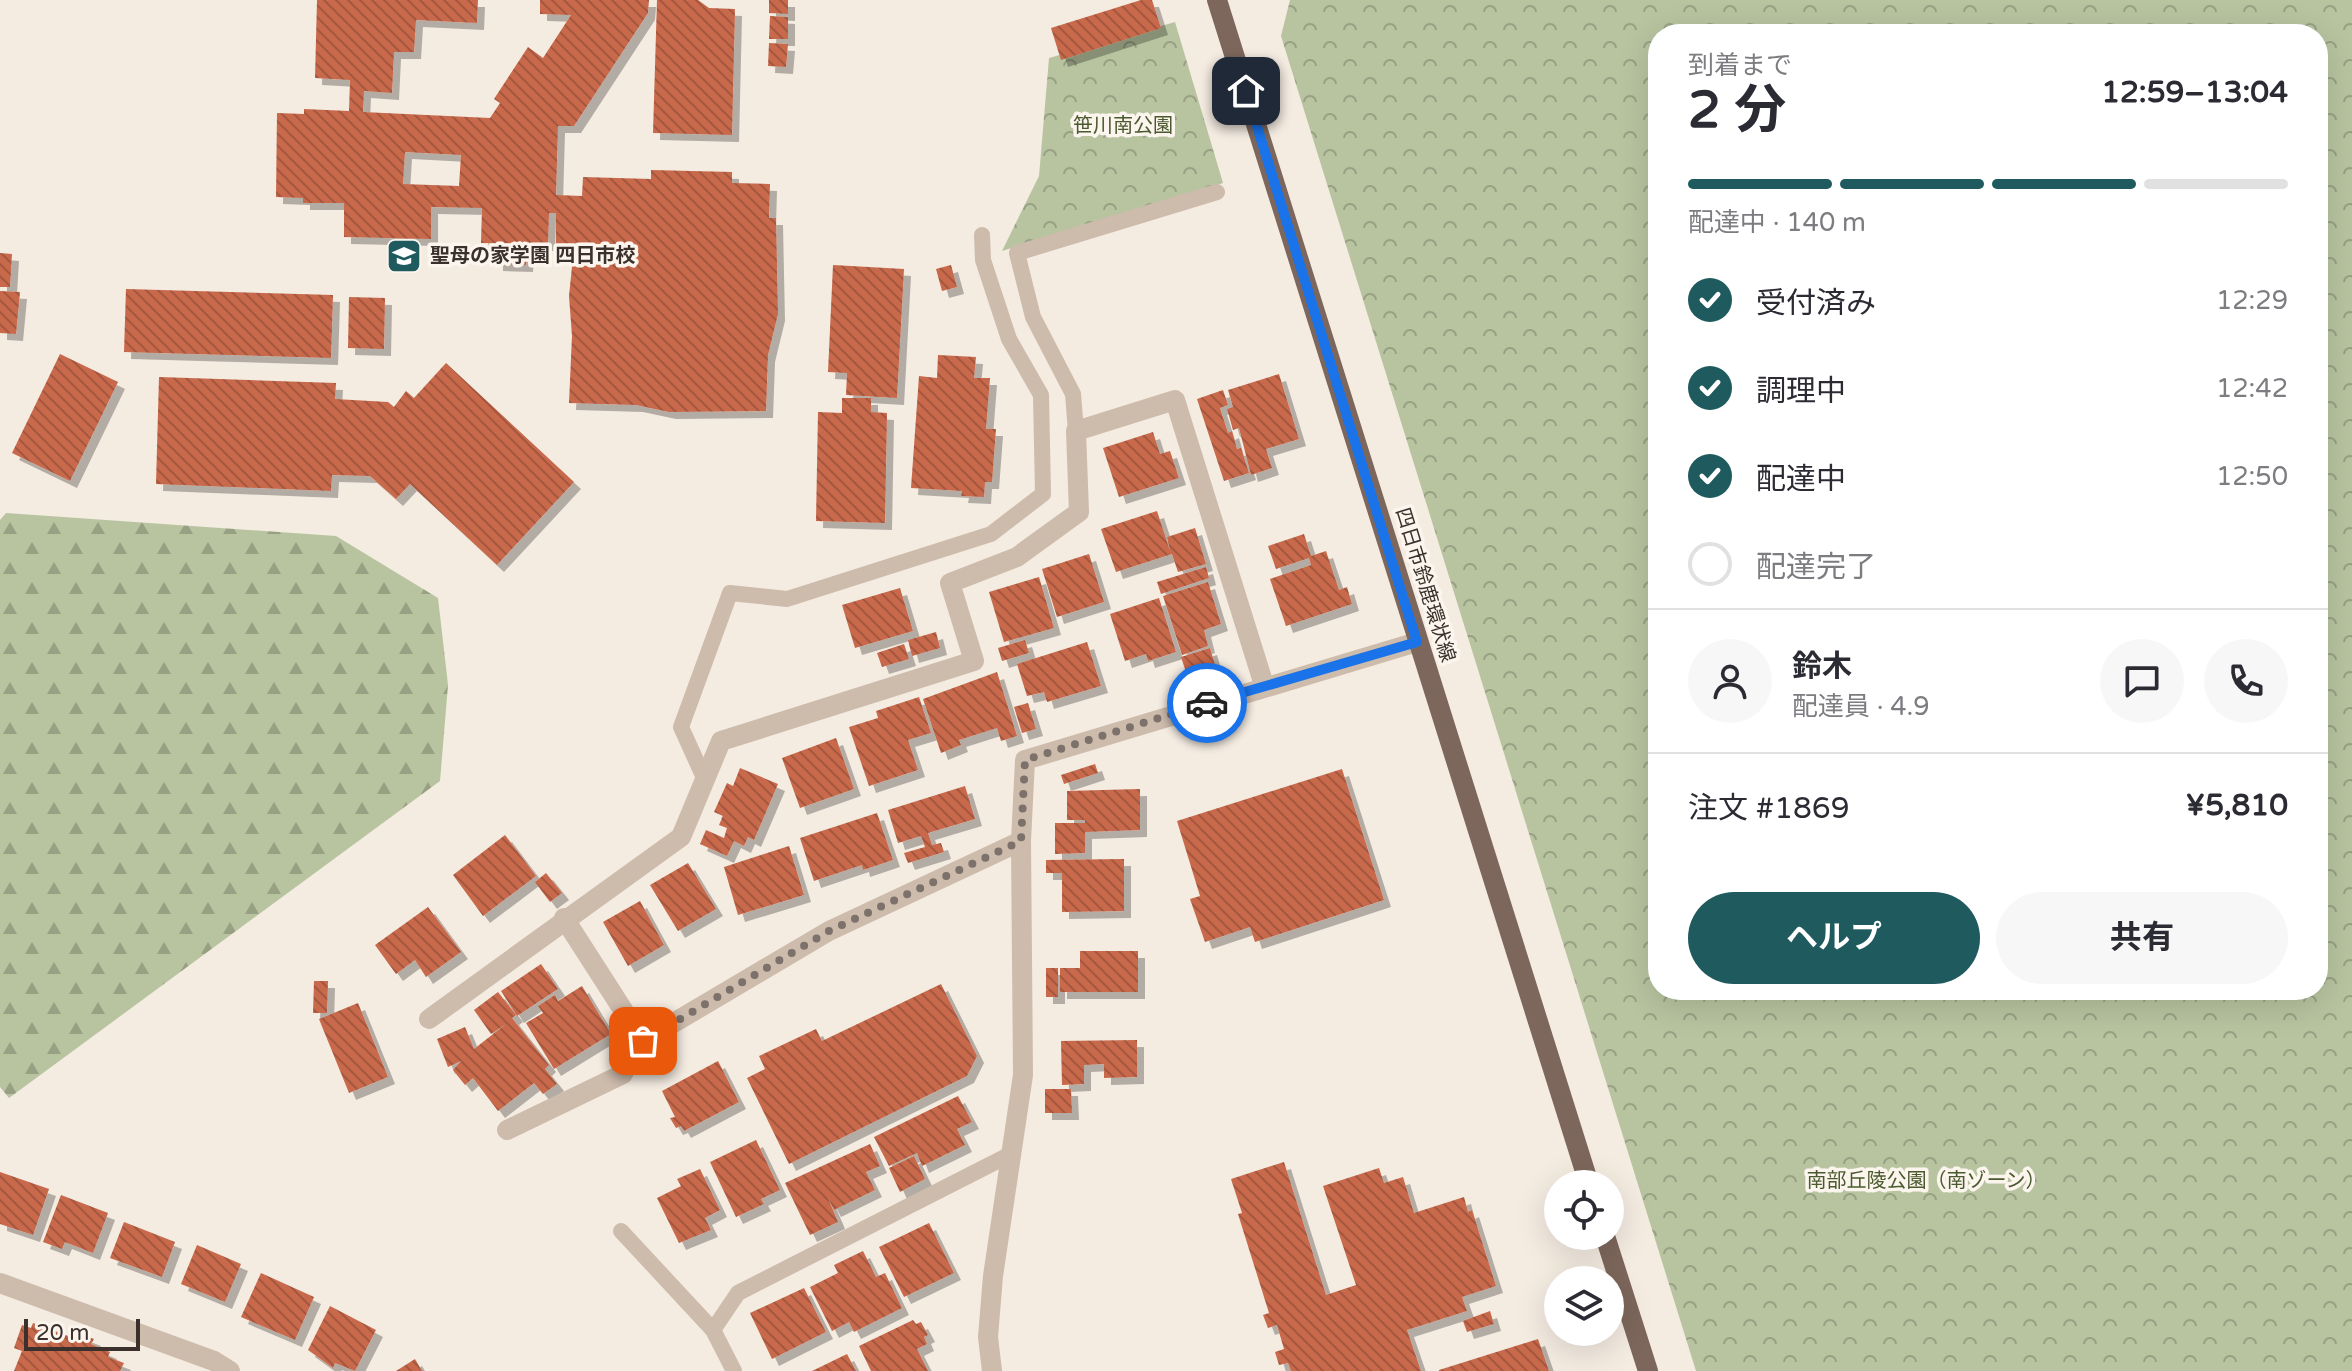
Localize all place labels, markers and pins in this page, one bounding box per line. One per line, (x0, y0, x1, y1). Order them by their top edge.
pin (1212, 57, 1280, 125)
school or university icon: 聖母の家学園 四日市校 (385, 237, 423, 275)
place label: 聖母の家学園 四日市校 (430, 244, 635, 268)
pin (609, 1007, 677, 1075)

